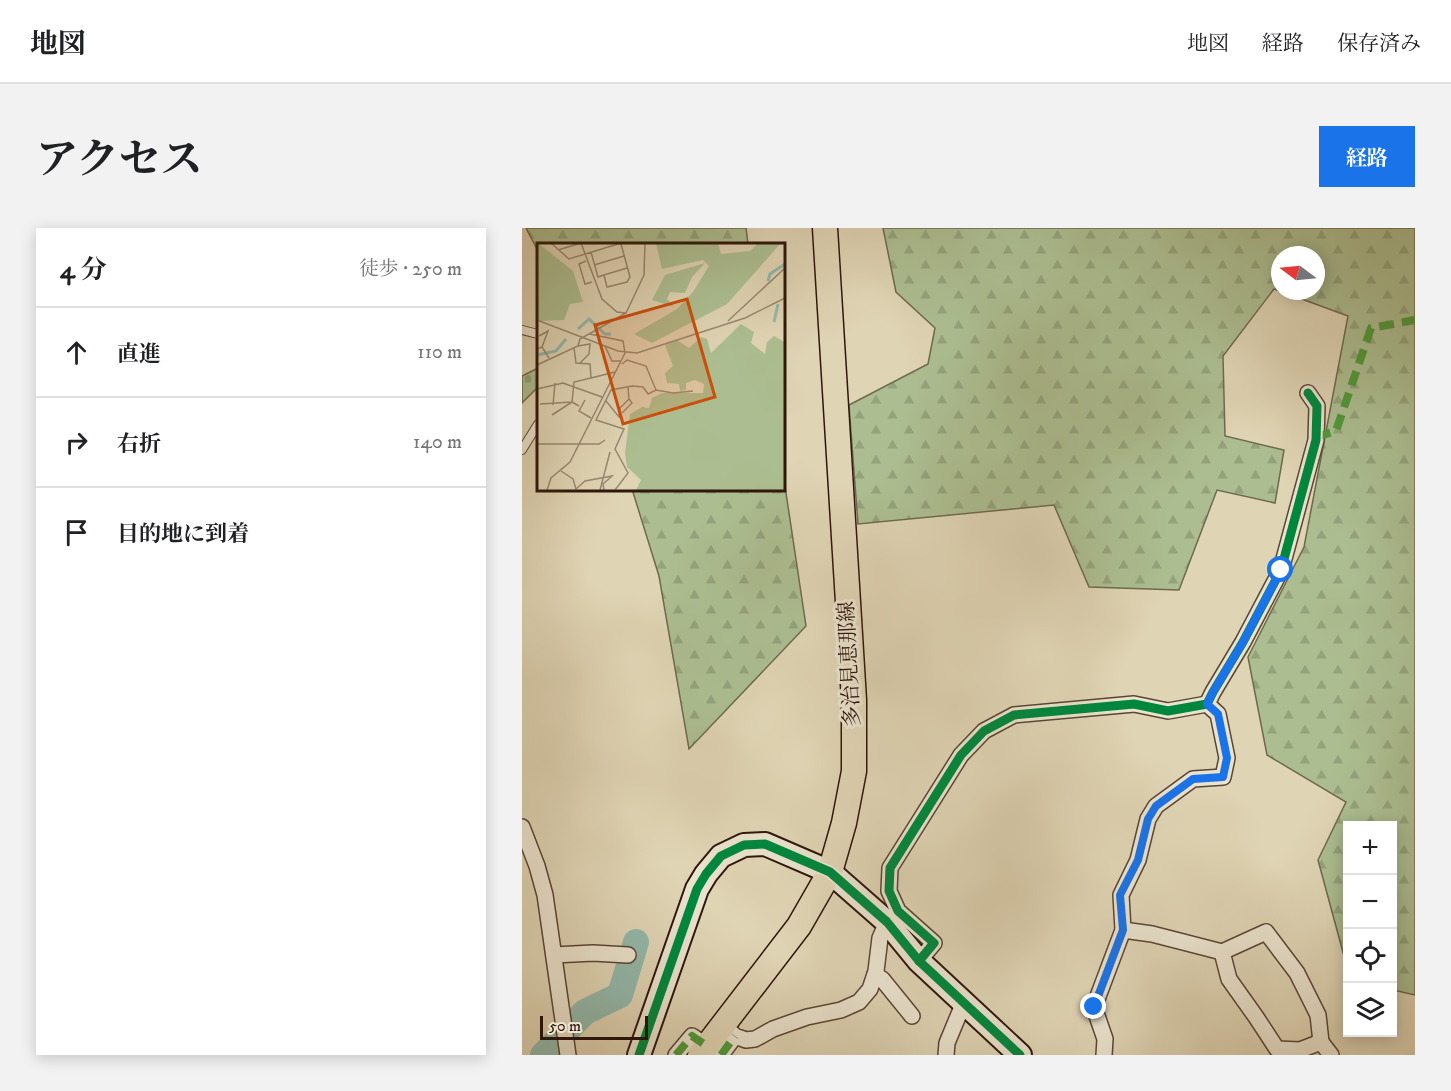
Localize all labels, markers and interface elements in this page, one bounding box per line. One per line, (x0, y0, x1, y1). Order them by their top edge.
text: 地図 (30, 27, 86, 62)
text: 地図 (1187, 31, 1229, 57)
text: 経路 (1262, 31, 1304, 57)
text: 保存済み (1337, 31, 1421, 57)
button: 経路 (1319, 126, 1415, 187)
text: アクセス (36, 135, 203, 187)
inset map (537, 243, 784, 490)
north arrow (1271, 246, 1325, 300)
text: 4 分 (60, 254, 107, 287)
text: 徒歩 · 250 m (359, 257, 462, 282)
icon: ahead (60, 336, 93, 369)
text: 110 m (417, 340, 462, 365)
text: 直進 (117, 341, 161, 368)
icon: right (60, 426, 93, 459)
text: 140 m (413, 430, 462, 455)
text: 右折 (117, 431, 161, 458)
icon: arrive (60, 516, 93, 549)
text: 目的地に到着 (117, 521, 249, 548)
route start (1267, 556, 1293, 582)
street label: 多治見恵那線 (834, 600, 866, 728)
map controls (1343, 821, 1397, 1037)
button: + (1343, 821, 1397, 875)
button: − (1343, 875, 1397, 929)
button: locate (1343, 929, 1397, 983)
button: layers (1343, 983, 1397, 1037)
route end (1080, 993, 1106, 1019)
scale bar (540, 1013, 648, 1040)
text: 50 m (549, 1016, 581, 1036)

